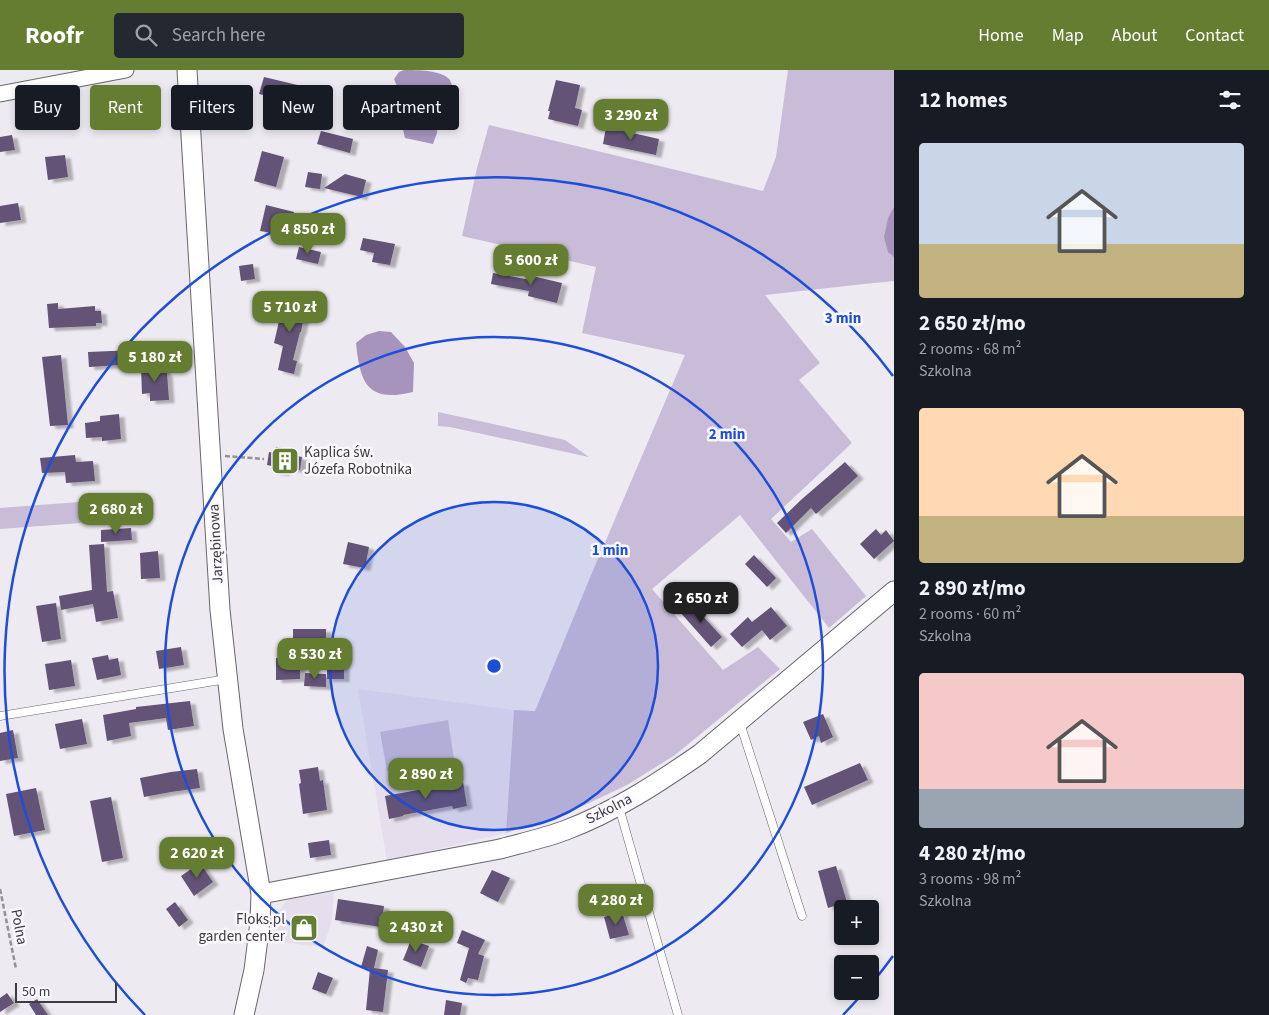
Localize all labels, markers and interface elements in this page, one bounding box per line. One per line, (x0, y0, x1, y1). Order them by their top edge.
search box (114, 13, 464, 58)
text: Roofr (25, 18, 84, 53)
icon: search (132, 21, 160, 49)
text: Search here (172, 22, 265, 49)
text: Home (978, 23, 1024, 48)
text: Map (1052, 23, 1084, 48)
text: About (1112, 23, 1157, 48)
text: Contact (1185, 23, 1244, 48)
chip: Buy (15, 85, 80, 130)
chip: Rent (90, 85, 161, 130)
chip: Filters (171, 85, 253, 130)
chip: New (263, 85, 333, 130)
chip: Apartment (343, 85, 459, 130)
text: 12 homes (919, 85, 1007, 115)
icon: filters (1216, 86, 1244, 114)
pin: 3 290 zł (579, 98, 683, 141)
text: 3 290 zł (604, 104, 658, 126)
icon: home (1037, 176, 1127, 266)
pin: 4 850 zł (256, 212, 360, 255)
text: 4 850 zł (281, 218, 335, 240)
pin: 5 600 zł (479, 244, 583, 286)
text: 5 600 zł (504, 249, 558, 271)
pin: 5 710 zł (238, 290, 342, 333)
text: 5 710 zł (263, 296, 317, 318)
text: 3 min (825, 308, 861, 329)
text: 2 650 zł/mo (919, 308, 1026, 338)
text: 2 rooms · 68 m² (919, 338, 1021, 360)
pin: 5 180 zł (103, 340, 207, 383)
text: 5 180 zł (128, 346, 182, 368)
text: Szkolna (919, 360, 972, 382)
text: 2 min (709, 424, 745, 445)
icon: home (1037, 441, 1127, 531)
place label: Kaplica św. Józefa Robotnika (304, 442, 412, 480)
building icon: Kaplica św. Józefa Robotnika (270, 446, 300, 476)
pin: 2 680 zł (64, 492, 168, 535)
text: 2 680 zł (89, 498, 143, 520)
street label: Jarzębinowa (203, 503, 229, 585)
text: 1 min (592, 540, 628, 561)
text: 2 890 zł/mo (919, 573, 1026, 603)
pin: 2 650 zł (649, 582, 753, 624)
text: 2 650 zł (674, 587, 728, 609)
text: 2 rooms · 60 m² (919, 603, 1021, 625)
text: Szkolna (919, 625, 972, 647)
pin: 8 530 zł (263, 638, 367, 680)
text: 8 530 zł (288, 643, 342, 665)
centre of rings (485, 657, 503, 675)
icon: home (1037, 706, 1127, 796)
pin: 2 890 zł (374, 758, 478, 800)
text: 2 890 zł (399, 763, 453, 785)
street label: Szkolna (582, 788, 636, 830)
pin: 2 620 zł (145, 836, 249, 879)
text: 4 280 zł/mo (919, 838, 1026, 868)
text: 2 620 zł (170, 842, 224, 864)
text: 3 rooms · 98 m² (919, 868, 1021, 890)
pin: 4 280 zł (564, 884, 668, 926)
text: 4 280 zł (589, 889, 643, 911)
text: Szkolna (919, 890, 972, 912)
map controls (834, 900, 879, 1000)
button: + (834, 900, 879, 945)
street label: Polna (5, 907, 33, 947)
place label: Floks.pl garden center (198, 909, 286, 947)
pin: 2 430 zł (364, 910, 468, 953)
shop icon: Floks.pl garden center (289, 913, 319, 943)
text: 2 430 zł (389, 916, 443, 938)
button: − (834, 955, 879, 1000)
scale bar (15, 980, 118, 1003)
text: 50 m (22, 982, 50, 1002)

